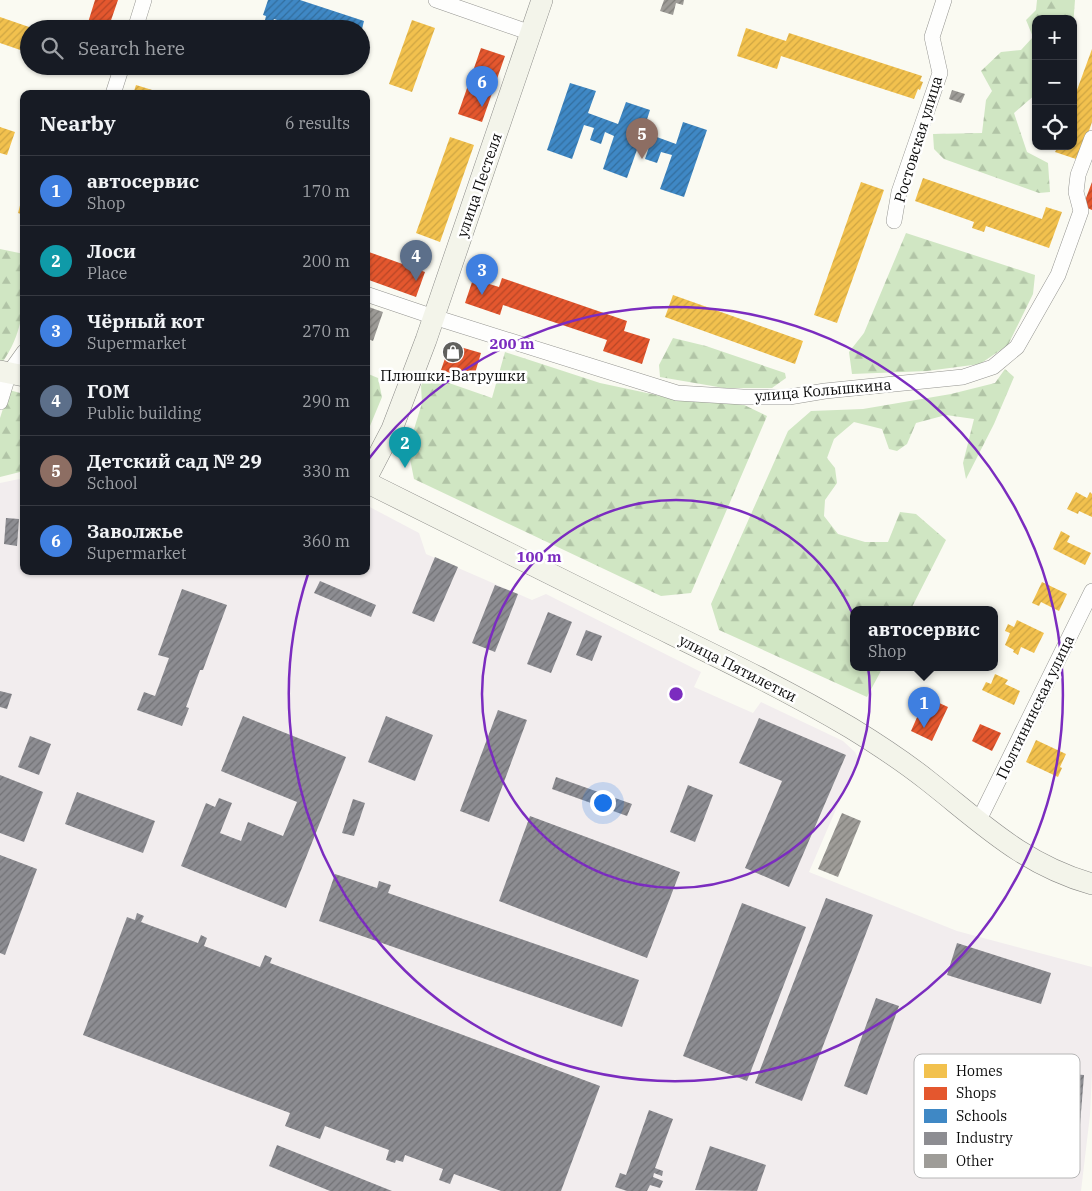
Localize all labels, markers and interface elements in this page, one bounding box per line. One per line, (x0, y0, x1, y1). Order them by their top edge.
map controls (1032, 15, 1077, 150)
button: + (1032, 15, 1077, 60)
search box (20, 20, 370, 75)
icon: search (38, 34, 66, 62)
text: Search here (78, 36, 185, 60)
button: − (1032, 60, 1077, 105)
pin: 6 (466, 66, 498, 107)
street label: Ростовская улица (890, 73, 946, 205)
button: locate (1032, 105, 1077, 150)
text: Nearby (40, 109, 116, 137)
text: 6 results (285, 113, 350, 133)
pin: 5 (626, 118, 658, 159)
street label: улица Пестеля (452, 130, 506, 240)
text: автосервис (87, 169, 199, 193)
text: 1 (51, 181, 61, 201)
text: 170 m (302, 181, 350, 201)
text: Shop (87, 193, 125, 213)
text: Лоси (87, 239, 136, 263)
pin: 4 (400, 240, 432, 281)
text: 2 (51, 251, 61, 271)
text: 200 m (302, 251, 350, 271)
pin: 3 (466, 254, 498, 295)
text: Place (87, 263, 127, 283)
text: Чёрный кот (87, 309, 205, 333)
text: 3 (51, 321, 61, 341)
text: 270 m (302, 321, 350, 341)
text: Supermarket (87, 333, 186, 353)
text: 200 m (489, 334, 535, 353)
shop icon: Плюшки-Ватрушки (441, 340, 465, 364)
place label: Плюшки-Ватрушки (380, 366, 526, 385)
street label: улица Колышкина (754, 375, 892, 405)
text: ГОМ (87, 379, 130, 403)
text: 4 (51, 391, 61, 411)
text: 290 m (302, 391, 350, 411)
text: Public building (87, 403, 201, 423)
pin: 2 (389, 427, 421, 468)
text: Детский сад № 29 (87, 449, 262, 473)
text: 5 (51, 461, 61, 481)
text: 330 m (302, 461, 350, 481)
text: School (87, 473, 138, 493)
text: Заволжье (87, 519, 183, 543)
text: 6 (51, 531, 61, 551)
text: 360 m (302, 531, 350, 551)
text: Supermarket (87, 543, 186, 563)
text: 100 m (516, 547, 562, 566)
popup (850, 606, 998, 671)
text: автосервис (868, 617, 980, 641)
street label: улица Пятилетки (676, 630, 800, 706)
street label: Полтининская улица (992, 632, 1078, 782)
text: Shop (868, 641, 906, 661)
centre of rings (667, 685, 685, 703)
pin: 1 (908, 687, 940, 728)
your location (590, 790, 616, 816)
legend (914, 1054, 1080, 1178)
text: Homes (956, 1062, 1003, 1080)
text: Shops (956, 1084, 996, 1102)
text: Schools (956, 1107, 1007, 1125)
text: Industry (956, 1129, 1013, 1147)
text: Other (956, 1152, 994, 1170)

